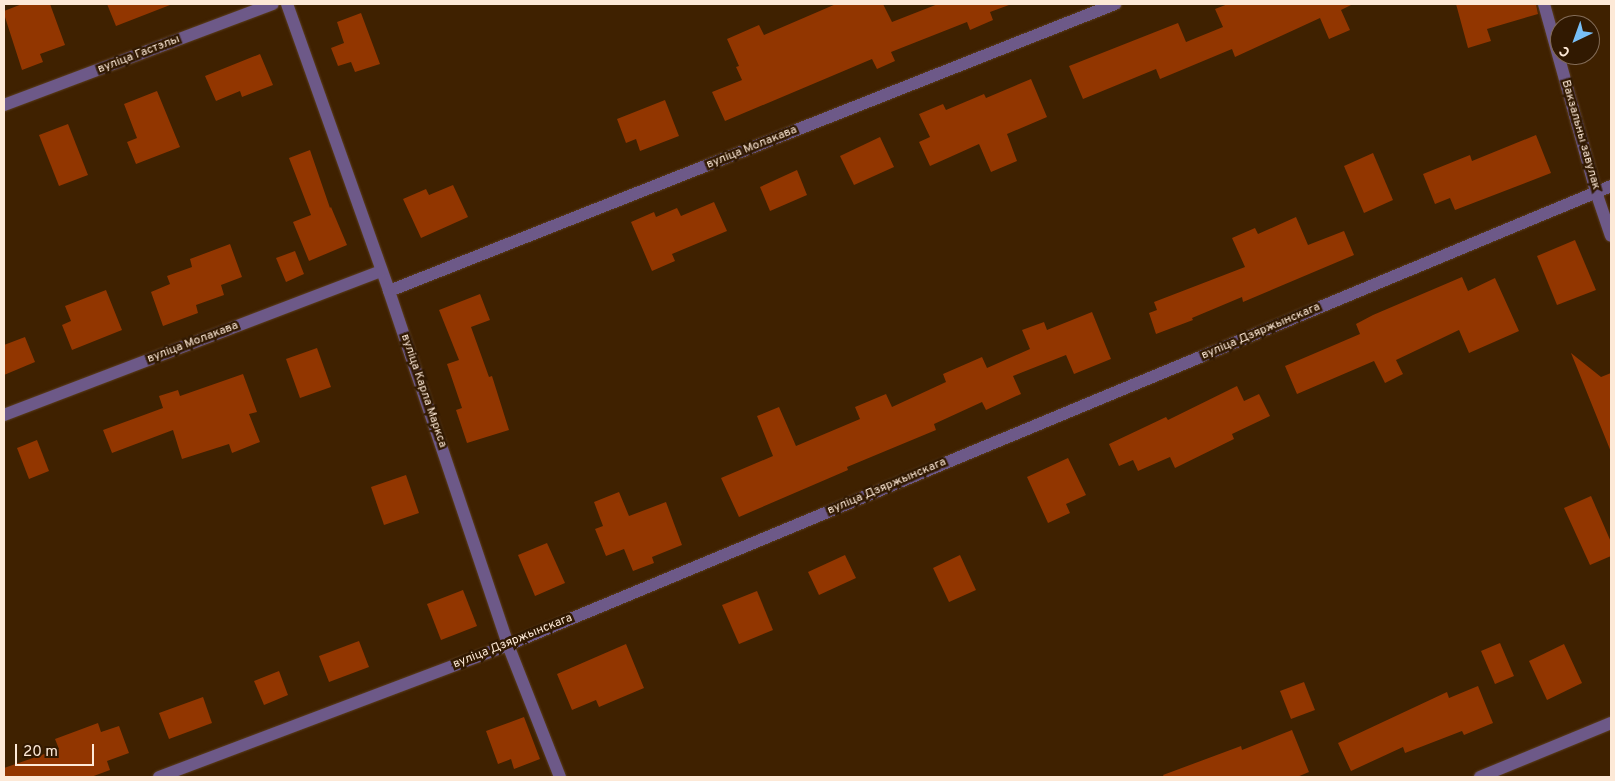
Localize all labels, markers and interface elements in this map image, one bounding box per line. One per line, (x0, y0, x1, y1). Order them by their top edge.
north arrow (1550, 15, 1600, 65)
street label: вуліца Гастэлы (96, 33, 182, 77)
text: С (1556, 41, 1574, 60)
street label: Вакзальны завулак (1557, 79, 1603, 191)
street label: вуліца Молакава (705, 123, 799, 173)
street label: вуліца Дзяржынскага (1199, 300, 1323, 364)
street label: вуліца Молакава (145, 319, 241, 367)
street label: вуліца Карла Маркса (397, 332, 449, 450)
street label: вуліца Дзяржынскага (825, 455, 949, 519)
street label: вуліца Дзяржынскага (451, 611, 575, 673)
scale bar (18, 734, 96, 766)
text: 20 m (23, 743, 58, 762)

